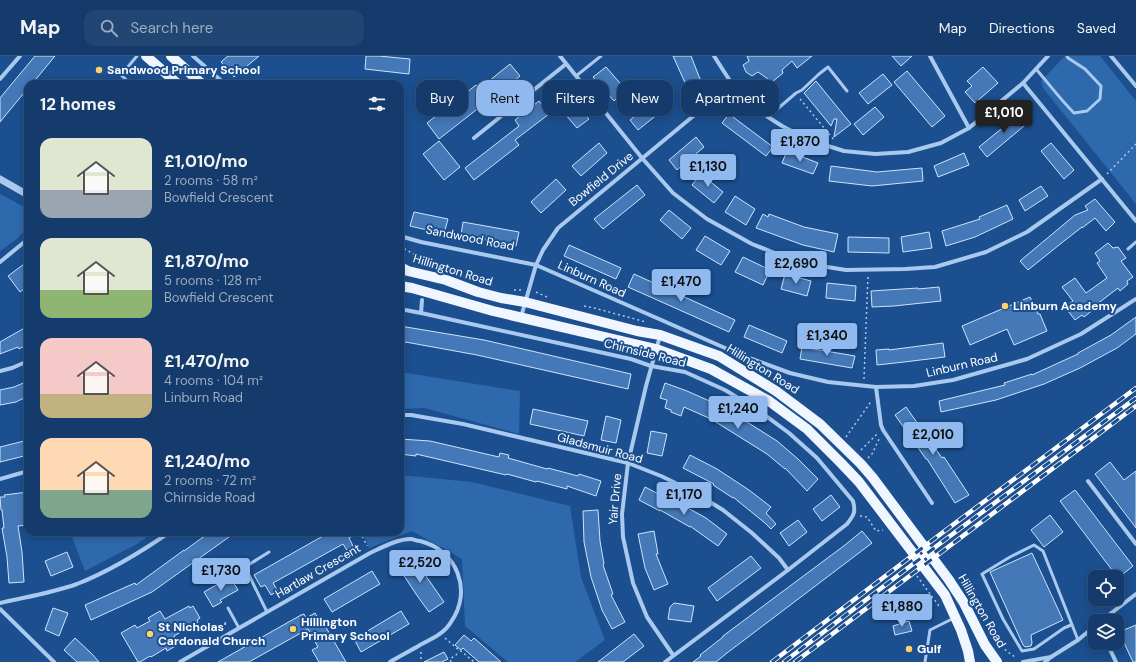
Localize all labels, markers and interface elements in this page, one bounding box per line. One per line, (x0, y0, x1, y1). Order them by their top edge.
search box (84, 10, 364, 46)
text: Map (20, 15, 60, 40)
icon: search (98, 17, 120, 39)
text: Search here (130, 18, 213, 38)
text: Map (939, 19, 967, 37)
text: Directions (989, 19, 1055, 37)
text: Saved (1077, 19, 1116, 37)
place label: Sandwood Primary School (107, 62, 260, 78)
marker: Sandwood Primary School (94, 65, 104, 75)
chip: Buy (416, 80, 468, 116)
chip: Rent (476, 80, 534, 116)
chip: Filters (542, 80, 609, 116)
chip: New (617, 80, 673, 116)
chip: Apartment (681, 80, 779, 116)
text: 12 homes (40, 93, 116, 115)
icon: filters (366, 93, 388, 115)
pin: £1,010 (971, 100, 1037, 134)
text: £1,010 (984, 104, 1024, 121)
pin: £1,870 (767, 129, 833, 163)
text: £1,870 (780, 133, 820, 150)
street label: Bowfield Drive (565, 148, 637, 210)
text: £1,010/mo (164, 150, 248, 172)
icon: home (72, 154, 120, 202)
pin: £1,130 (675, 154, 741, 188)
text: £1,130 (689, 158, 727, 175)
text: 2 rooms · 58 m² (164, 172, 258, 189)
text: Bowfield Crescent (164, 189, 274, 206)
street label: Sandwood Road (424, 222, 516, 254)
text: £1,870/mo (164, 250, 249, 272)
street label: Hillington Road (411, 250, 495, 290)
pin: £2,690 (763, 251, 829, 285)
icon: home (72, 254, 120, 302)
text: £2,690 (774, 255, 818, 272)
street label: Linburn Road (555, 257, 629, 301)
pin: £1,470 (648, 269, 714, 303)
text: 5 rooms · 128 m² (164, 272, 262, 289)
text: £1,470 (661, 273, 701, 290)
text: Bowfield Crescent (164, 289, 274, 306)
place label: Linburn Academy (1013, 298, 1117, 314)
marker: Linburn Academy (1000, 301, 1010, 311)
pin: £1,340 (794, 323, 860, 357)
text: £1,340 (806, 327, 848, 344)
street label: Chirnside Road (602, 335, 688, 371)
street label: Hillington Road (724, 340, 802, 398)
street label: Linburn Road (925, 349, 999, 381)
text: £1,470/mo (164, 350, 250, 372)
icon: home (72, 354, 120, 402)
text: 4 rooms · 104 m² (164, 372, 263, 389)
text: Linburn Road (164, 389, 243, 406)
pin: £1,240 (705, 396, 771, 430)
text: £1,240 (717, 400, 759, 417)
pin: £2,010 (900, 422, 966, 456)
text: £2,010 (912, 426, 954, 443)
street label: Gladsmuir Road (555, 429, 645, 467)
text: £1,240/mo (164, 450, 250, 472)
icon: home (72, 454, 120, 502)
text: 2 rooms · 72 m² (164, 472, 256, 489)
street label: Yair Drive (605, 472, 625, 525)
pin: £1,170 (651, 482, 717, 516)
text: £1,170 (666, 486, 702, 503)
text: Chirnside Road (164, 489, 255, 506)
street label: Hartlaw Crescent (272, 540, 364, 602)
pin: £2,520 (387, 550, 453, 584)
text: £2,520 (398, 554, 442, 571)
pin: £1,730 (188, 558, 254, 592)
text: £1,730 (201, 562, 241, 579)
map controls (1088, 570, 1124, 650)
button: locate (1088, 570, 1124, 606)
street label: Hillington Road (954, 571, 1010, 651)
pin: £1,880 (869, 594, 935, 628)
text: £1,880 (881, 598, 923, 615)
place label: Hillington Primary School (301, 614, 390, 644)
button: layers (1088, 614, 1124, 650)
place label: St Nicholas' Cardonald Church (158, 619, 265, 649)
marker: Hillington Primary School (288, 624, 298, 634)
marker: St Nicholas' Cardonald Church (145, 629, 155, 639)
place label: Gulf (917, 641, 941, 657)
marker: Gulf (904, 644, 914, 654)

